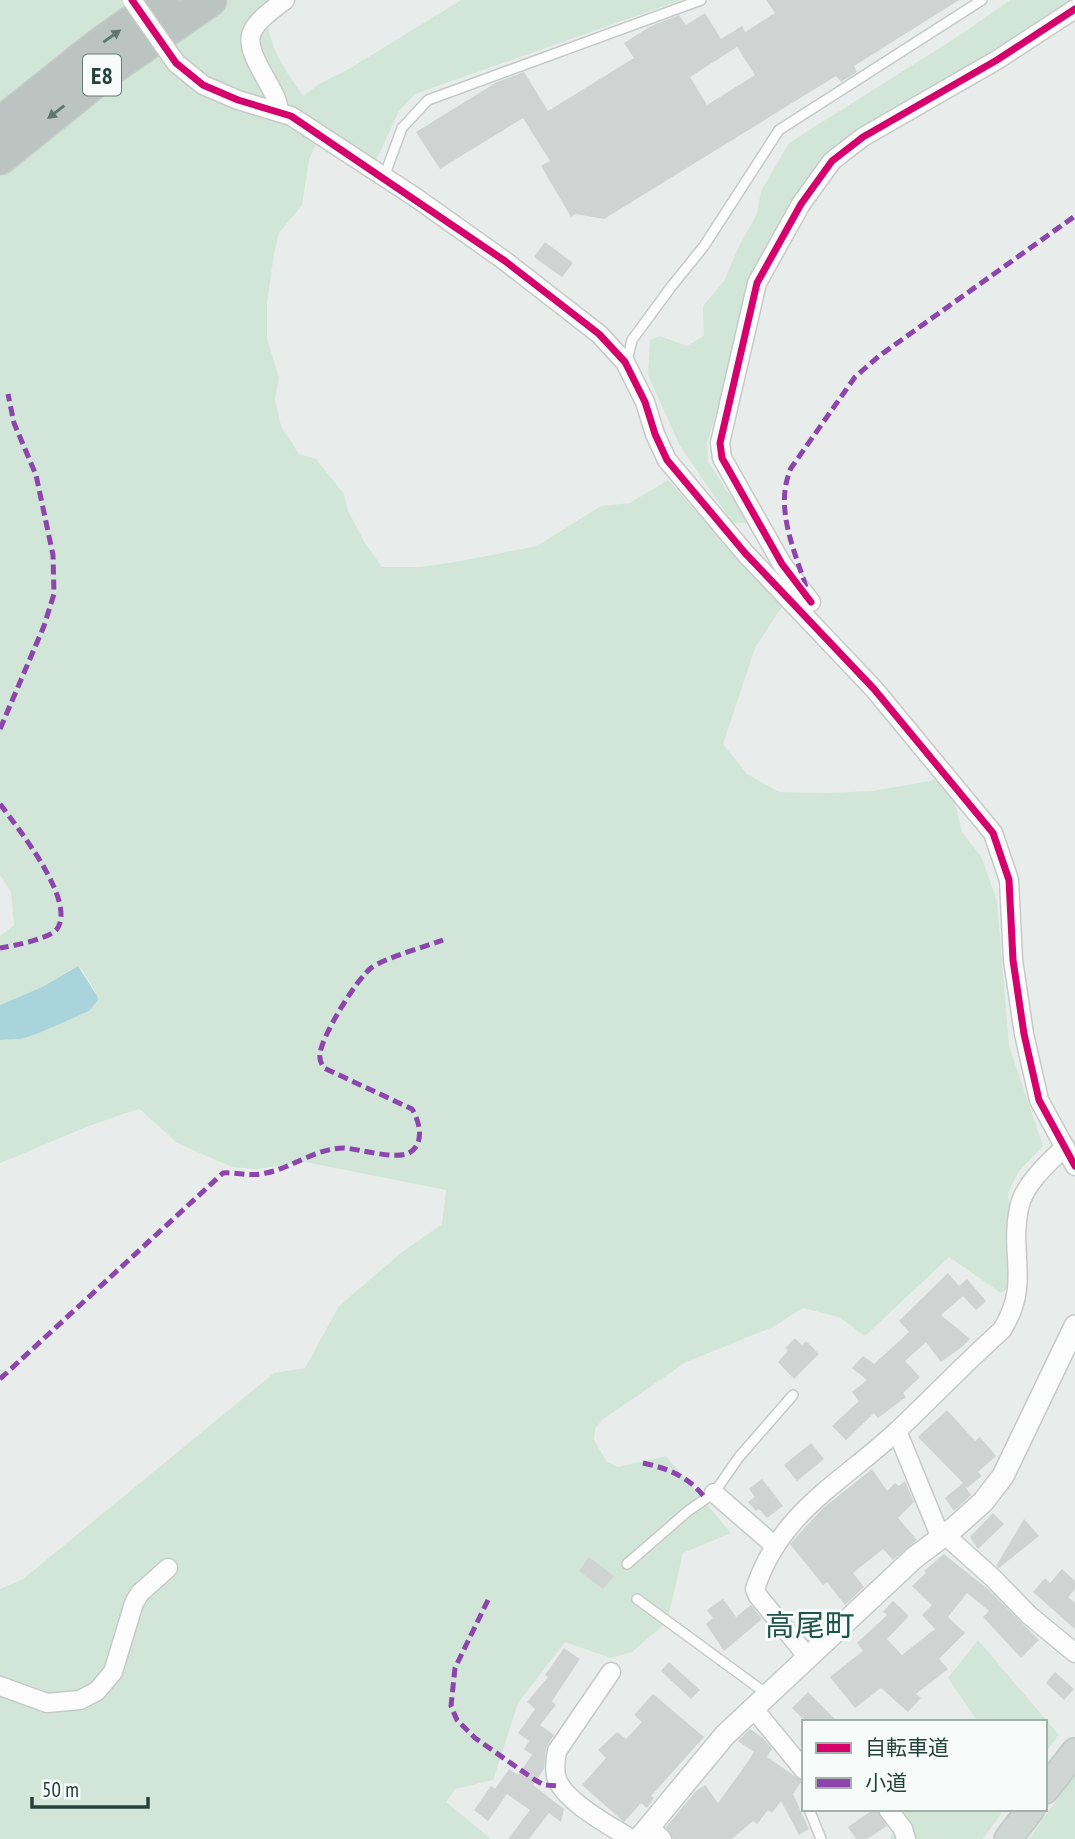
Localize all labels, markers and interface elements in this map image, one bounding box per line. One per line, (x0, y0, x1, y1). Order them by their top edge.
one-way arrow (103, 29, 121, 43)
road number: E8 (83, 54, 121, 96)
one-way arrow (47, 105, 65, 120)
district label: 高尾町 (765, 1605, 855, 1644)
legend (802, 1720, 1047, 1811)
text: 自転車道 (865, 1734, 949, 1761)
scale bar (32, 1766, 147, 1810)
text: 小道 (865, 1769, 907, 1796)
text: 50 m (42, 1776, 79, 1803)

